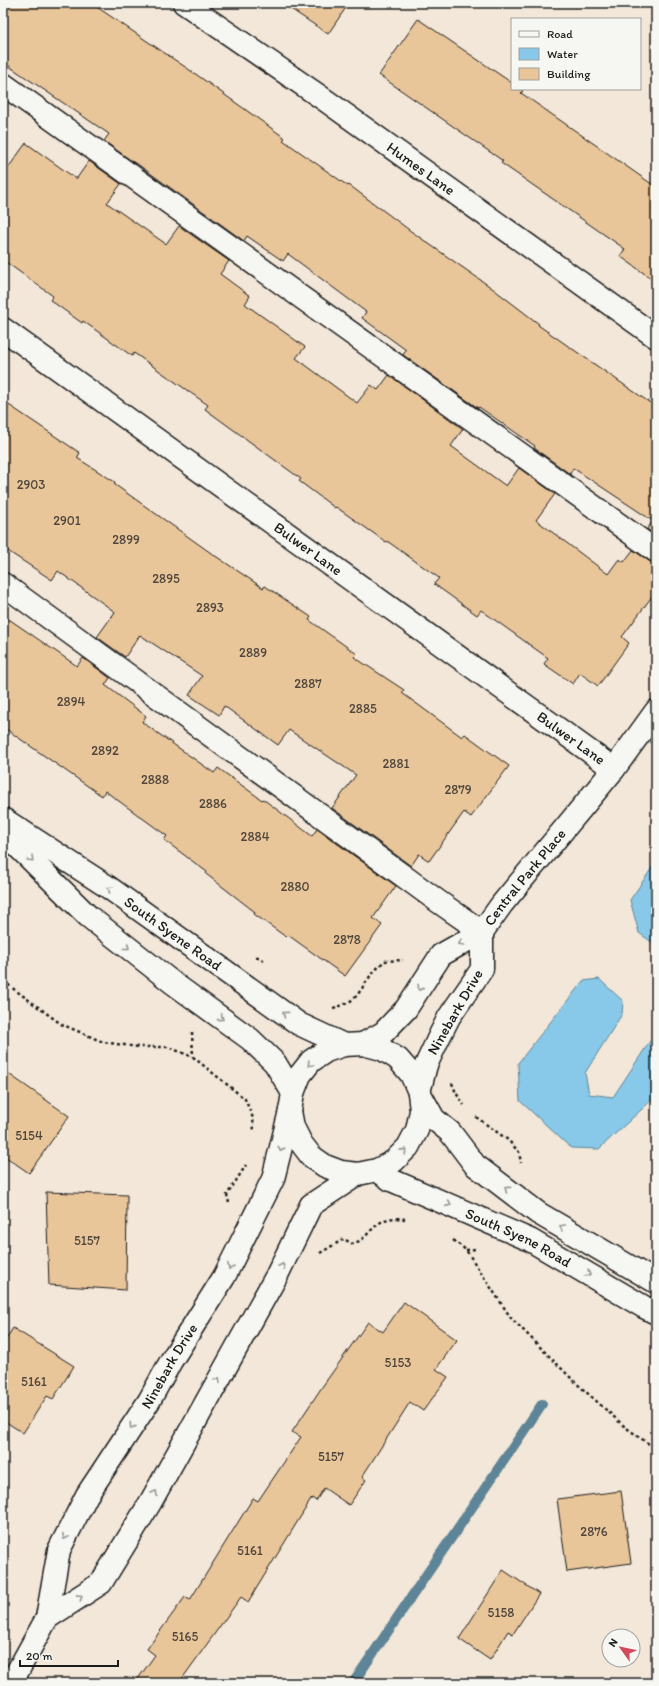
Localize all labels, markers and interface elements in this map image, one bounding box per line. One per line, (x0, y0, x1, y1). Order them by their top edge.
legend (511, 18, 641, 90)
text: Road (547, 27, 573, 41)
text: Water (547, 47, 578, 61)
text: Building (547, 67, 591, 81)
street label: Humes Lane (383, 138, 458, 199)
house number: 2903 (17, 477, 45, 492)
house number: 2901 (53, 513, 81, 528)
street label: Bulwer Lane (270, 518, 346, 579)
house number: 2899 (112, 532, 140, 547)
house number: 2895 (152, 571, 180, 586)
house number: 2893 (196, 600, 224, 615)
house number: 2889 (239, 645, 267, 660)
house number: 2887 (294, 676, 322, 691)
house number: 2894 (57, 694, 85, 709)
house number: 2885 (349, 701, 377, 716)
street label: Bulwer Lane (533, 707, 609, 769)
house number: 2892 (91, 743, 119, 758)
house number: 2881 (382, 756, 410, 771)
house number: 2888 (141, 772, 169, 787)
house number: 2879 (444, 782, 472, 797)
house number: 2886 (199, 796, 227, 811)
street label: Central Park Place (480, 825, 570, 929)
house number: 2884 (241, 829, 270, 844)
one-way arrow (26, 854, 34, 862)
house number: 2880 (280, 879, 310, 894)
one-way arrow (107, 886, 114, 894)
street label: South Syene Road (121, 893, 225, 975)
house number: 2878 (333, 932, 361, 947)
one-way arrow (458, 939, 465, 946)
one-way arrow (122, 942, 129, 949)
street label: Ninebark Drive (423, 966, 487, 1058)
one-way arrow (417, 984, 425, 991)
one-way arrow (282, 1012, 289, 1019)
one-way arrow (217, 1013, 224, 1021)
one-way arrow (307, 1059, 314, 1067)
house number: 5154 (15, 1128, 43, 1143)
one-way arrow (277, 1145, 285, 1152)
one-way arrow (399, 1148, 406, 1155)
one-way arrow (504, 1187, 511, 1194)
one-way arrow (444, 1199, 452, 1207)
street label: South Syene Road (463, 1204, 574, 1271)
one-way arrow (559, 1224, 566, 1231)
house number: 5157 (74, 1233, 101, 1248)
one-way arrow (227, 1263, 234, 1271)
one-way arrow (277, 1263, 285, 1270)
one-way arrow (584, 1270, 591, 1277)
street label: Ninebark Drive (137, 1320, 201, 1412)
house number: 5153 (385, 1355, 411, 1370)
house number: 5161 (21, 1374, 47, 1389)
one-way arrow (214, 1377, 221, 1384)
one-way arrow (129, 1422, 137, 1429)
house number: 5157 (318, 1449, 345, 1464)
one-way arrow (150, 1490, 158, 1497)
house number: 2876 (580, 1524, 608, 1539)
one-way arrow (62, 1533, 70, 1540)
house number: 5161 (237, 1543, 263, 1558)
one-way arrow (76, 1594, 83, 1602)
house number: 5158 (488, 1605, 514, 1620)
north arrow (601, 1628, 641, 1668)
house number: 5165 (172, 1629, 198, 1644)
text: N (606, 1636, 621, 1649)
scale bar (20, 1642, 118, 1668)
text: 20 m (26, 1649, 53, 1663)

